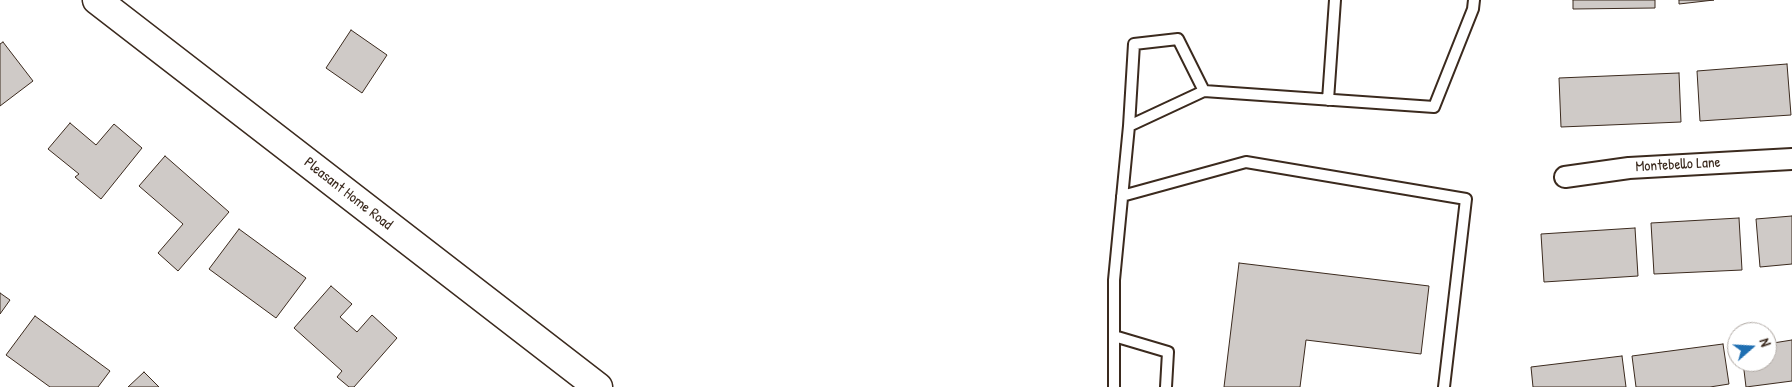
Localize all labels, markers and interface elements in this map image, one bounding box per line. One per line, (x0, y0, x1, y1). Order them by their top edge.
street label: Pleasant Home Road (300, 154, 396, 234)
street label: Montebello Lane (1635, 154, 1721, 176)
north arrow (1727, 322, 1777, 372)
text: N (1756, 336, 1776, 349)

